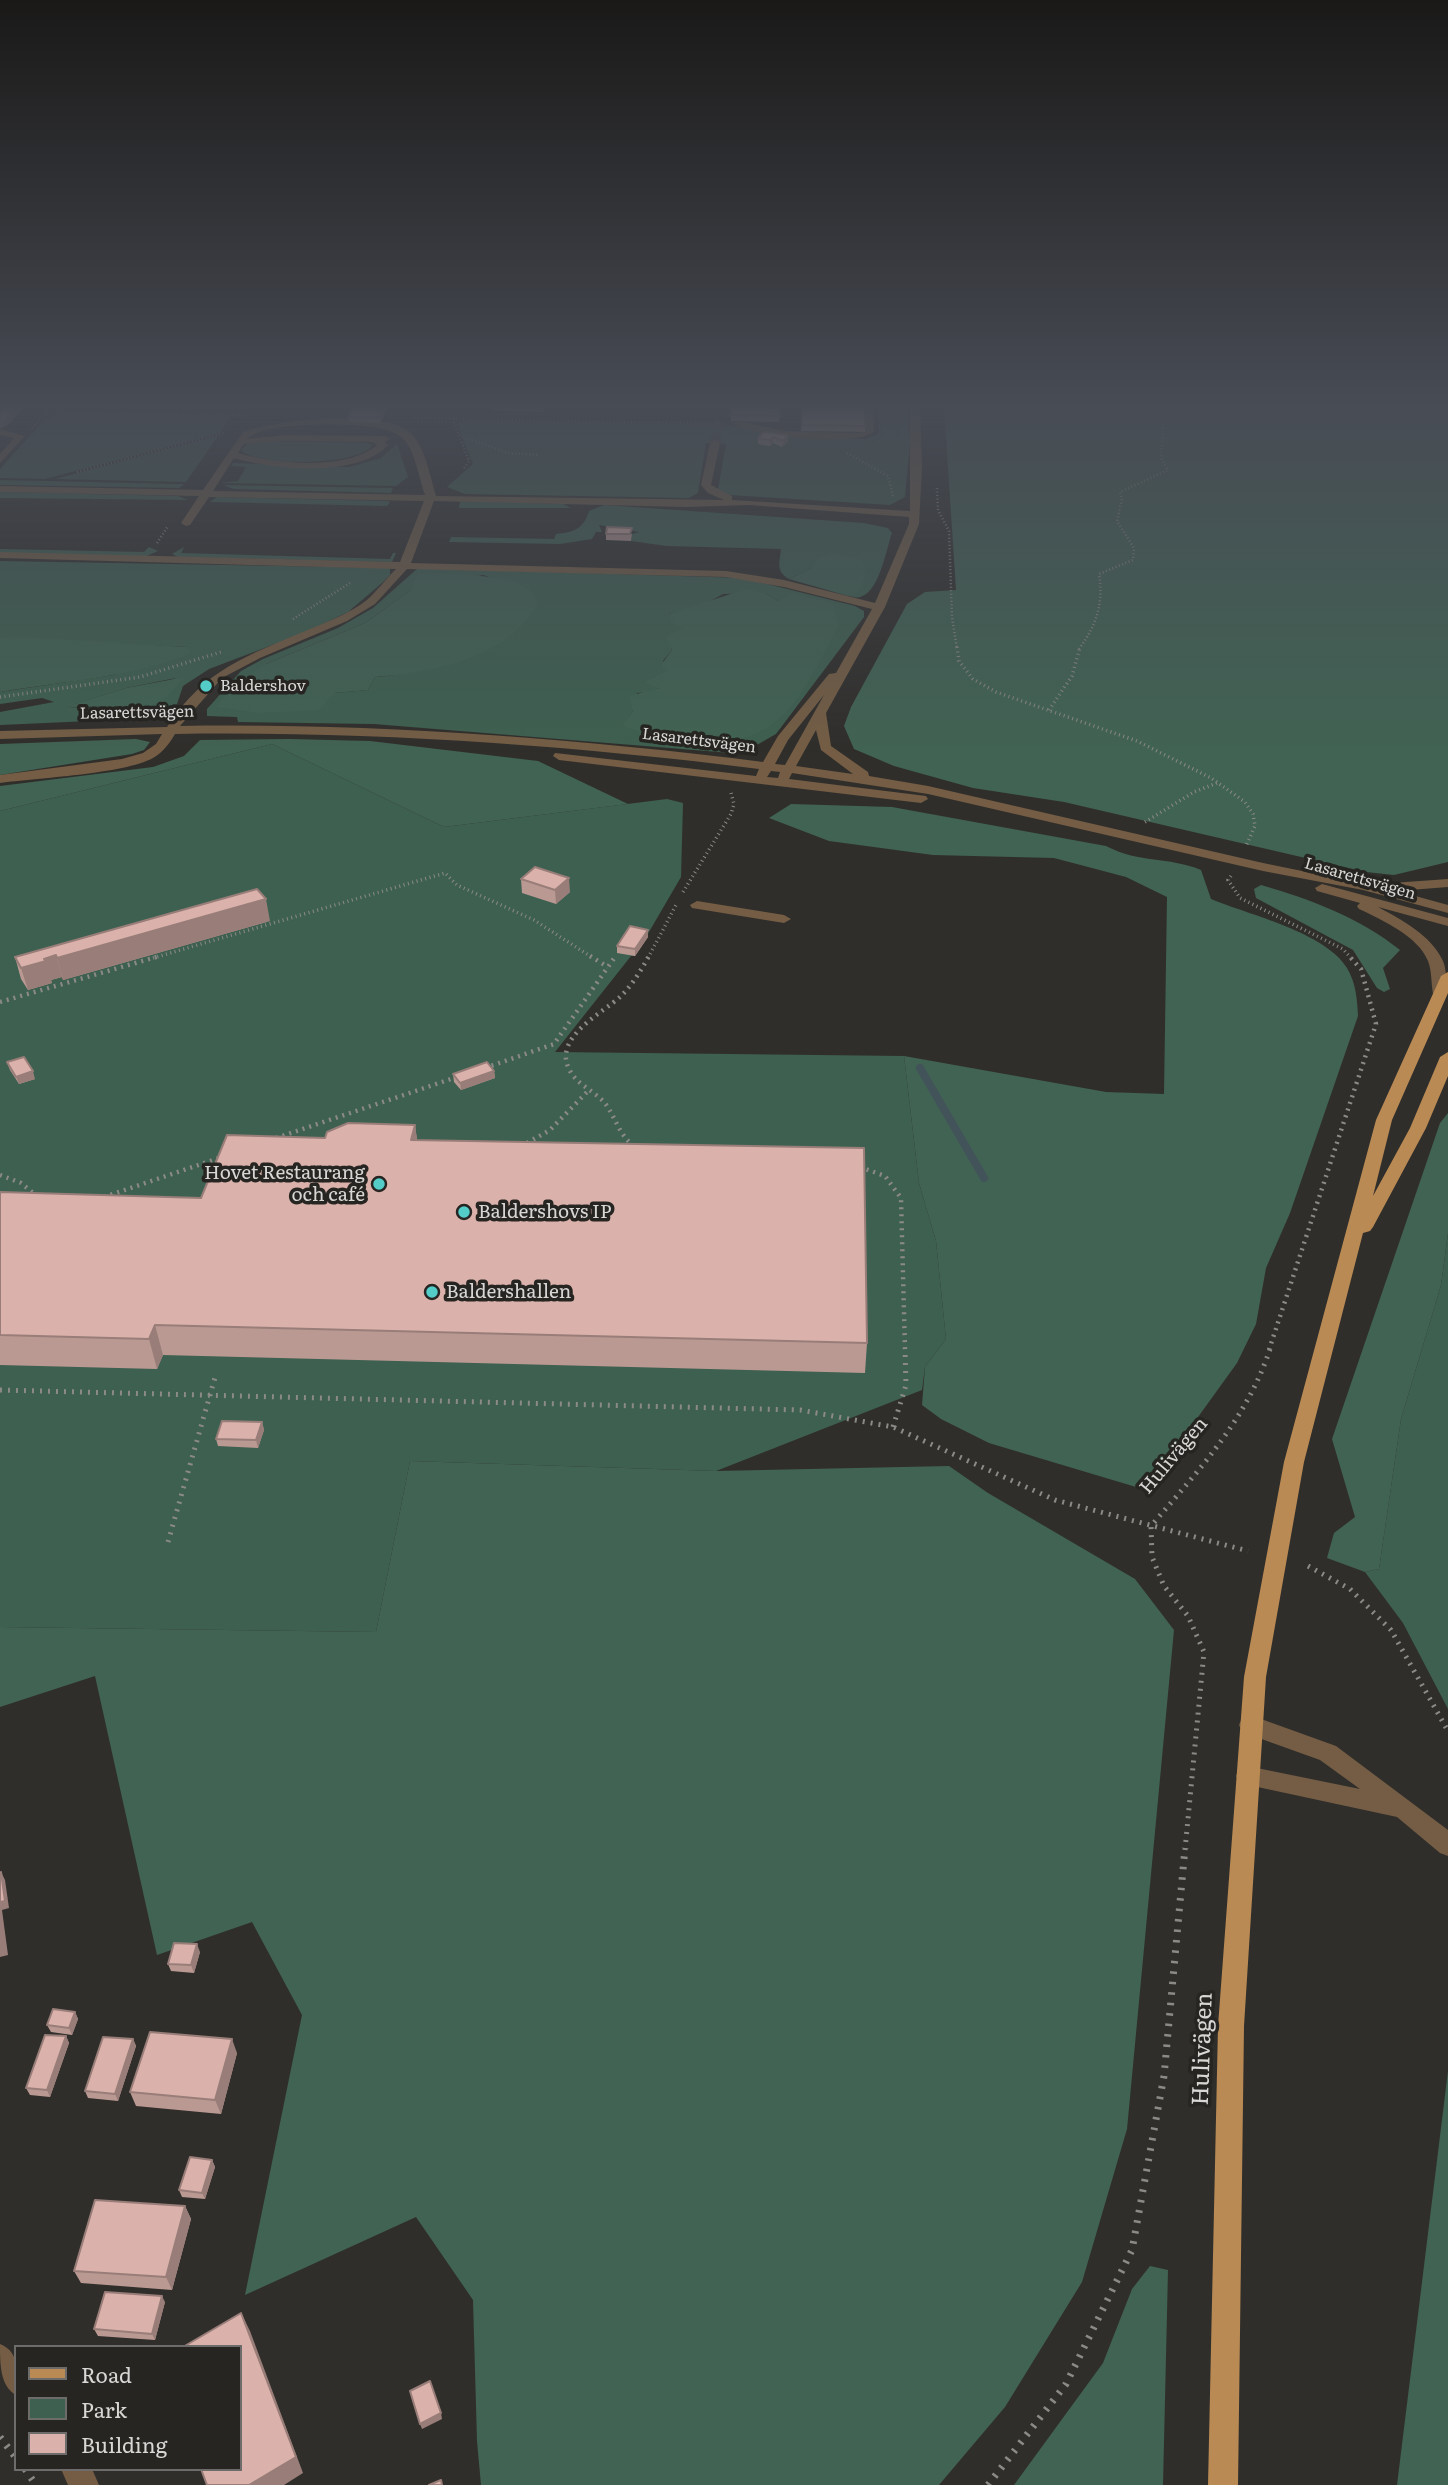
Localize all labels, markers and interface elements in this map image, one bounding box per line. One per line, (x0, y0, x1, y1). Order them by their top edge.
place label: Baldershov (220, 676, 306, 696)
marker: Baldershov (198, 678, 214, 694)
street label: Lasarettsvägen (79, 702, 195, 724)
street label: Lasarettsvägen (641, 724, 757, 758)
street label: Lasarettsvägen (1302, 854, 1418, 904)
place label: Hovet Restaurang och café (204, 1162, 365, 1206)
marker: Hovet Restaurang och café (371, 1176, 387, 1192)
place label: Baldershovs IP (478, 1201, 611, 1223)
marker: Baldershovs IP (456, 1204, 472, 1220)
place label: Baldershallen (446, 1281, 571, 1303)
marker: Baldershallen (424, 1284, 440, 1300)
street label: Hulivägen (1135, 1413, 1213, 1499)
street label: Hulivägen (1187, 1992, 1219, 2106)
legend (14, 2345, 242, 2471)
text: Road (81, 2358, 132, 2389)
text: Park (81, 2393, 127, 2424)
text: Building (81, 2428, 167, 2459)

